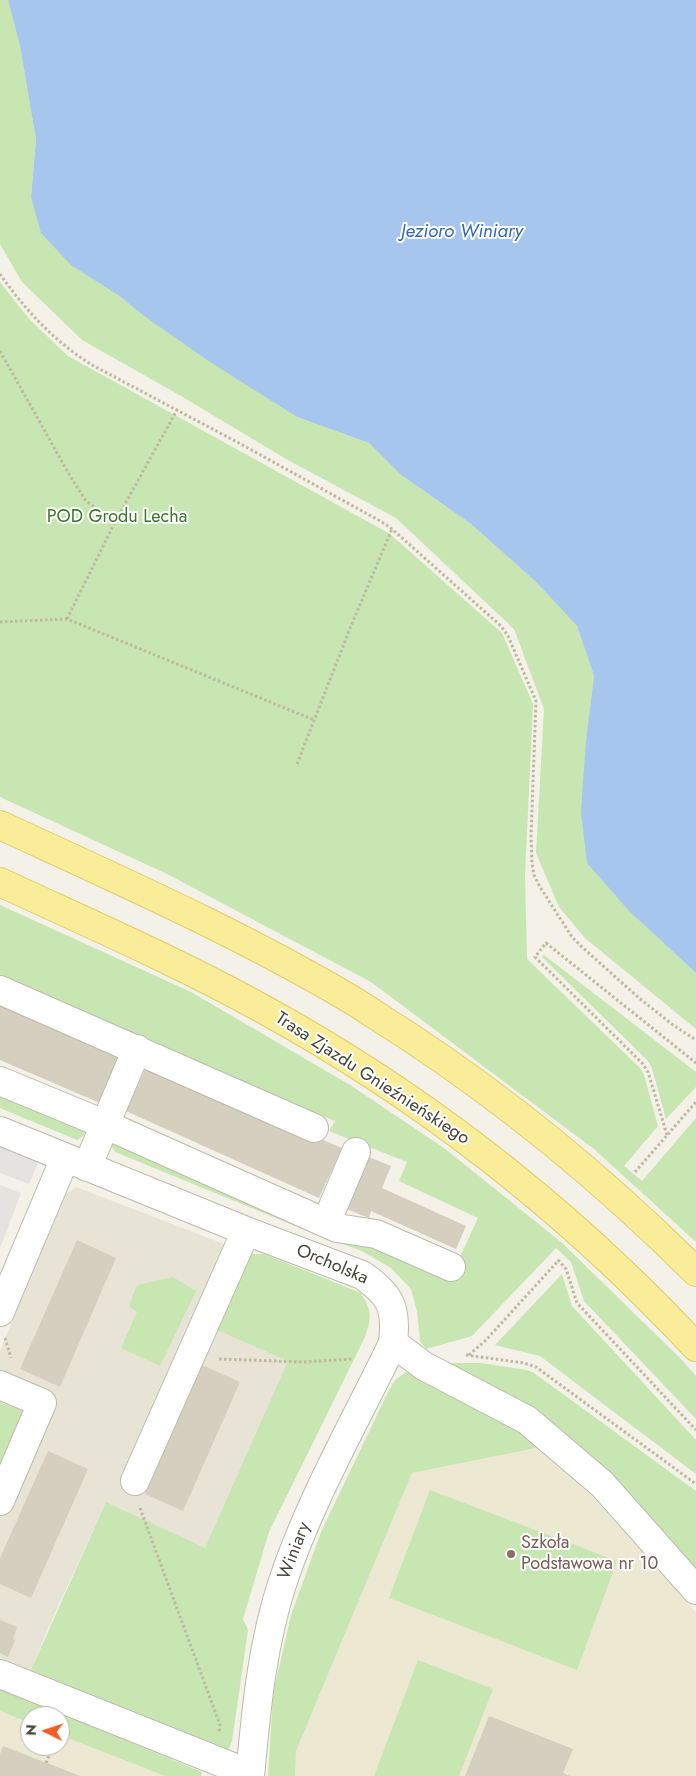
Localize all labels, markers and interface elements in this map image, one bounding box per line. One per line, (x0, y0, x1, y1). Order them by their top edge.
water label: Jezioro Winiary (401, 221, 523, 243)
park label: POD Grodu Lecha (47, 507, 187, 529)
street label: Trasa Zjazdu Gnieźnieńskiego (271, 1008, 473, 1150)
street label: Orcholska (293, 1240, 371, 1290)
street label: Winiary (274, 1519, 316, 1583)
place label: Szkoła Podstawowa nr 10 (521, 1533, 658, 1576)
marker: Szkoła Podstawowa nr 10 (505, 1548, 517, 1560)
north arrow (20, 1706, 70, 1756)
text: N (21, 1724, 41, 1736)

